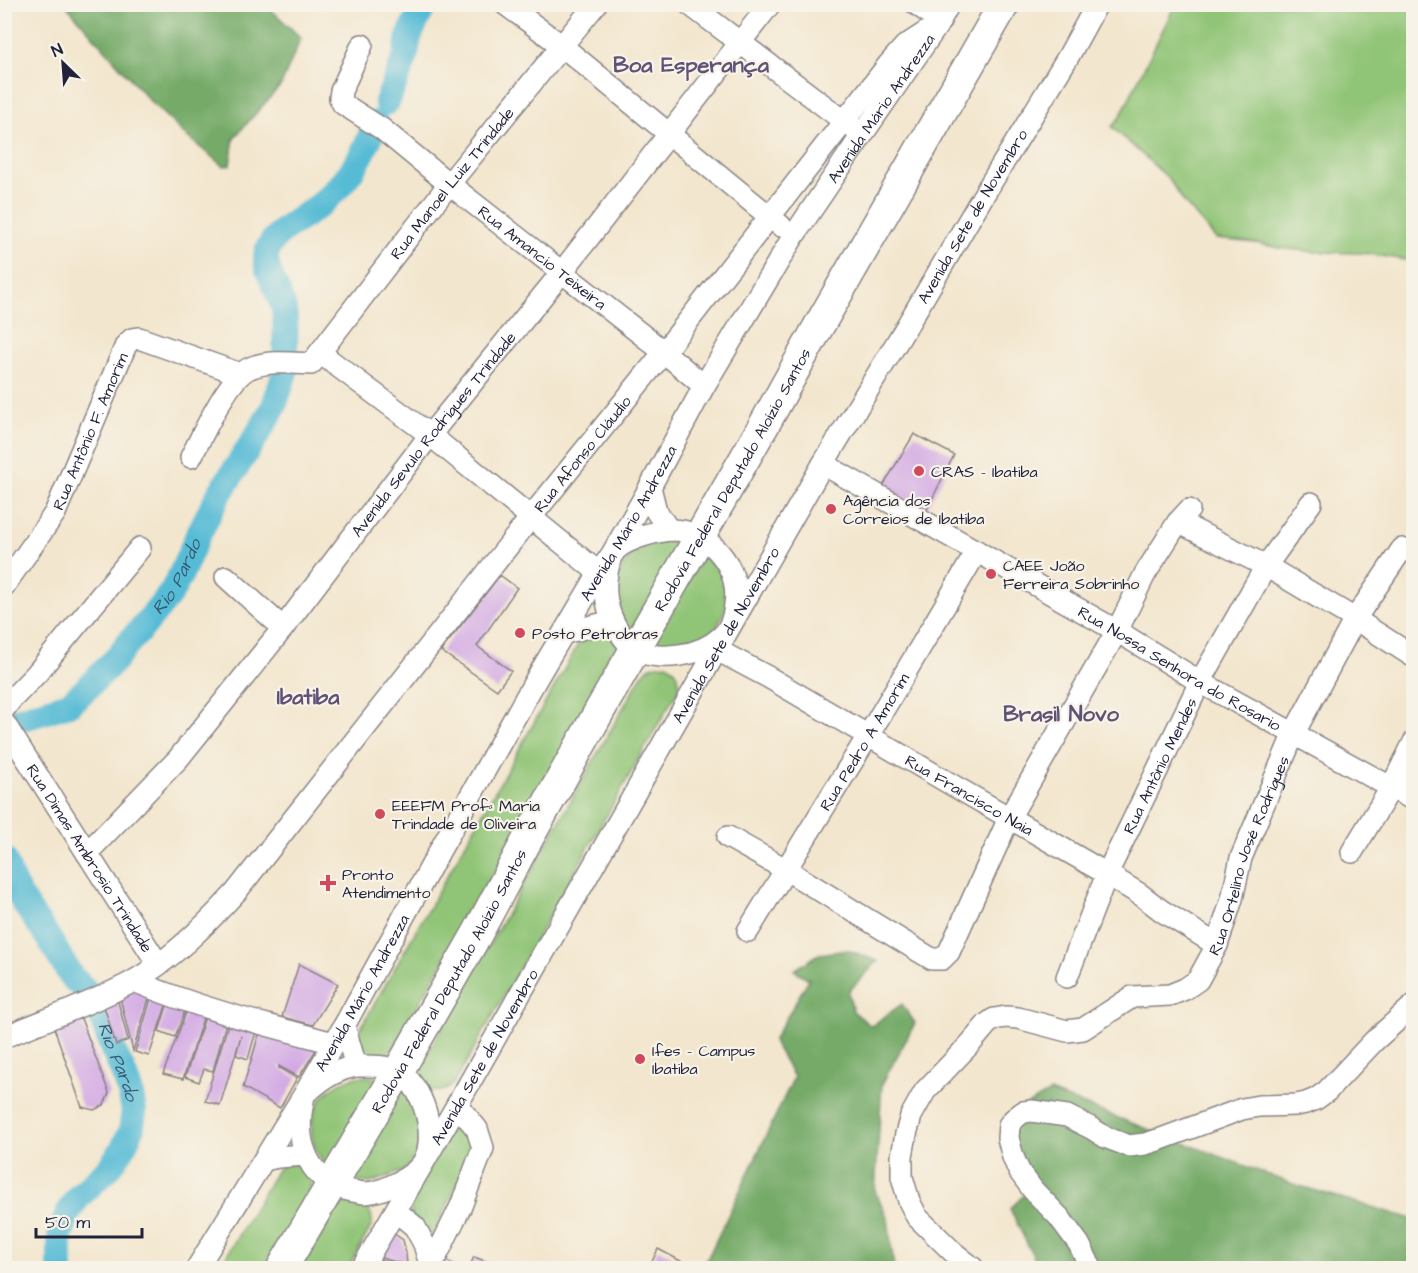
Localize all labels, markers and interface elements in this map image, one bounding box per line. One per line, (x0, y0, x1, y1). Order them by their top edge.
street label: Avenida Mário Andrezza (823, 30, 940, 188)
north arrow (33, 33, 93, 93)
text: N (48, 38, 66, 62)
district label: Boa Esperança (613, 50, 770, 81)
street label: Rua Manoel Luiz Trindade (385, 103, 520, 264)
street label: Avenida Sete de Novembro (912, 125, 1033, 308)
street label: Rua Amancio Teixeira (473, 201, 611, 315)
street label: Avenida Sevulo Rodrigues Trindade (346, 327, 522, 542)
street label: Rodovia Federal Deputado Aloízio Santos (649, 344, 816, 616)
street label: Rua Antônio F. Amorim (48, 349, 134, 513)
street label: Rua Afonso Cláudio (529, 391, 637, 517)
street label: Avenida Mário Andrezza (575, 442, 682, 605)
place label: CRAS - Ibatiba (931, 461, 1038, 483)
marker: CRAS - Ibatiba (912, 464, 926, 478)
place label: Agência dos Correios de Ibatiba (843, 490, 984, 530)
marker: Agência dos Correios de Ibatiba (824, 502, 838, 516)
water label: Rio Pardo (146, 534, 208, 620)
street label: Avenida Sete de Novembro (667, 543, 785, 727)
place label: CAEE João Ferreira Sobrinho (1003, 555, 1139, 595)
marker: CAEE João Ferreira Sobrinho (984, 567, 998, 581)
street label: Rua Nossa Senhora do Rosario (1074, 601, 1285, 737)
place label: Posto Petrobras (532, 623, 658, 645)
marker: Posto Petrobras (513, 626, 527, 640)
street label: Rua Pedro A Amorim (815, 669, 915, 815)
district label: Ibatiba (277, 682, 340, 713)
street label: Rua Antônio Mendes (1118, 694, 1203, 838)
district label: Brasil Novo (1003, 699, 1119, 730)
street label: Rua Francisco Naia (901, 750, 1037, 841)
street label: Rua Ortelino José Rodrigues (1203, 753, 1295, 960)
street label: Rua Dimas Ambrosio Trindade (21, 760, 158, 957)
place label: EEEFM Profª Maria Trindade de Oliveira (392, 795, 540, 835)
marker: EEEFM Profª Maria Trindade de Oliveira (373, 807, 387, 821)
street label: Rodovia Federal Deputado Aloízio Santos (366, 845, 532, 1117)
place label: Pronto Atendimento (342, 864, 431, 904)
marker: Pronto Atendimento (319, 874, 337, 892)
street label: Avenida Mário Andrezza (310, 911, 415, 1076)
street label: Avenida Sete de Novembro (426, 965, 544, 1149)
water label: Rio Pardo (91, 1019, 144, 1105)
place label: Ifes - Campus Ibatiba (652, 1040, 755, 1080)
marker: Ifes - Campus Ibatiba (633, 1052, 647, 1066)
scale bar (36, 1201, 142, 1239)
text: 50 m (45, 1210, 90, 1235)

